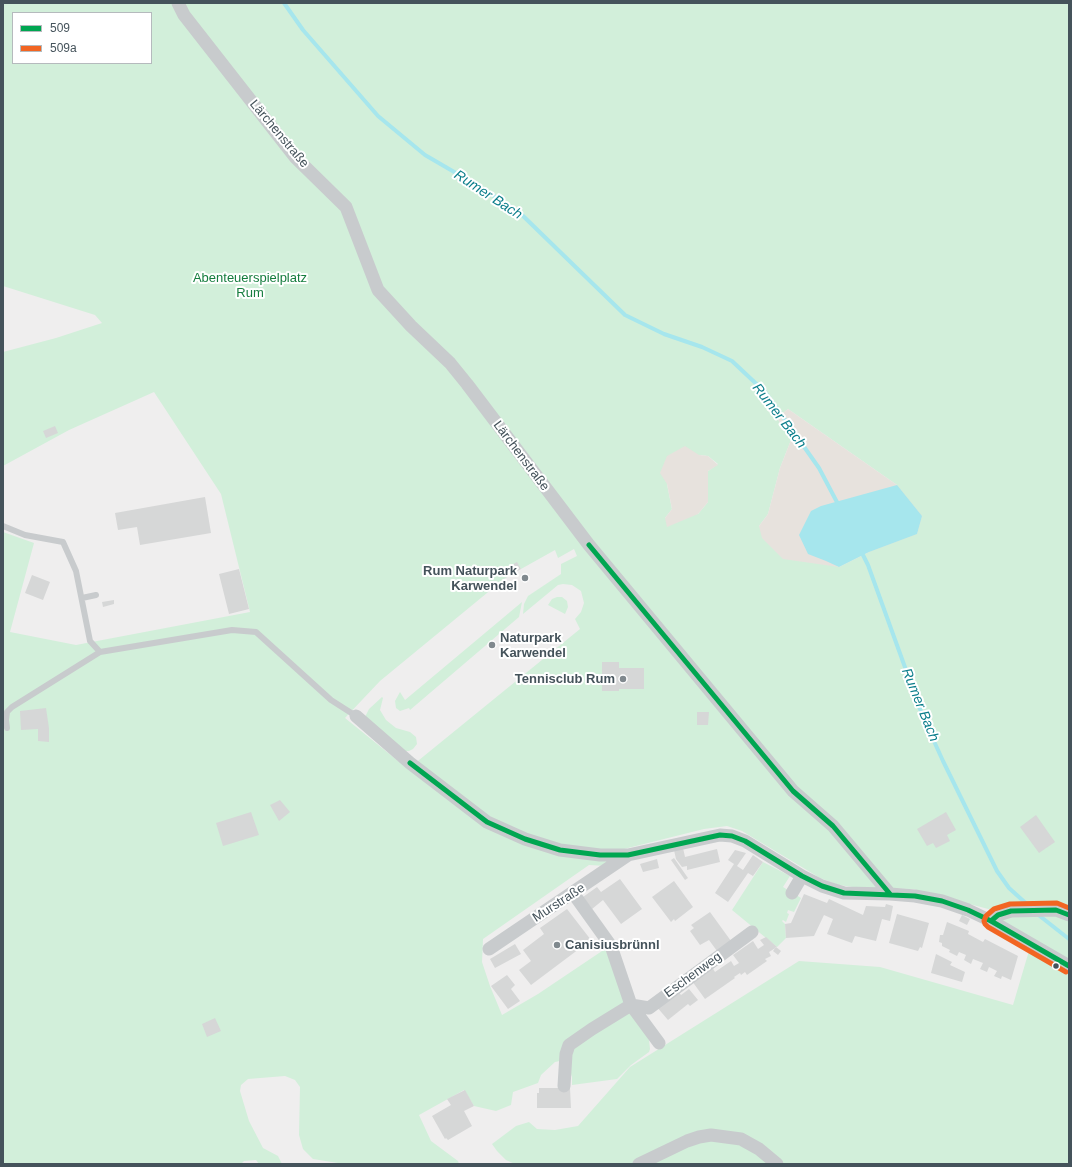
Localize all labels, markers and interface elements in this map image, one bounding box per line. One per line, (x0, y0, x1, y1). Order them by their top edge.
legend (12, 12, 152, 64)
text: 509 (50, 21, 70, 35)
text: 509a (50, 41, 77, 55)
street label: Lärchenstraße (246, 97, 312, 171)
water label: Rumer Bach (451, 167, 525, 223)
park label: Abenteuerspielplatz Rum (193, 270, 307, 301)
water label: Rumer Bach (748, 380, 810, 452)
street label: Lärchenstraße (490, 418, 552, 494)
place label: Rum Naturpark Karwendel (423, 563, 517, 594)
marker: Rum Naturpark Karwendel (520, 573, 530, 583)
place label: Naturpark Karwendel (500, 630, 566, 661)
marker: Naturpark Karwendel (487, 640, 497, 650)
water label: Rumer Bach (898, 666, 942, 744)
place label: Tennisclub Rum (515, 671, 615, 687)
marker: Tennisclub Rum (618, 674, 628, 684)
street label: Murstraße (530, 880, 588, 926)
place label: Canisiusbrünnl (565, 937, 660, 953)
marker: Canisiusbrünnl (552, 940, 562, 950)
street label: Eschenweg (661, 949, 725, 1001)
unlabelled marker (1051, 961, 1061, 971)

